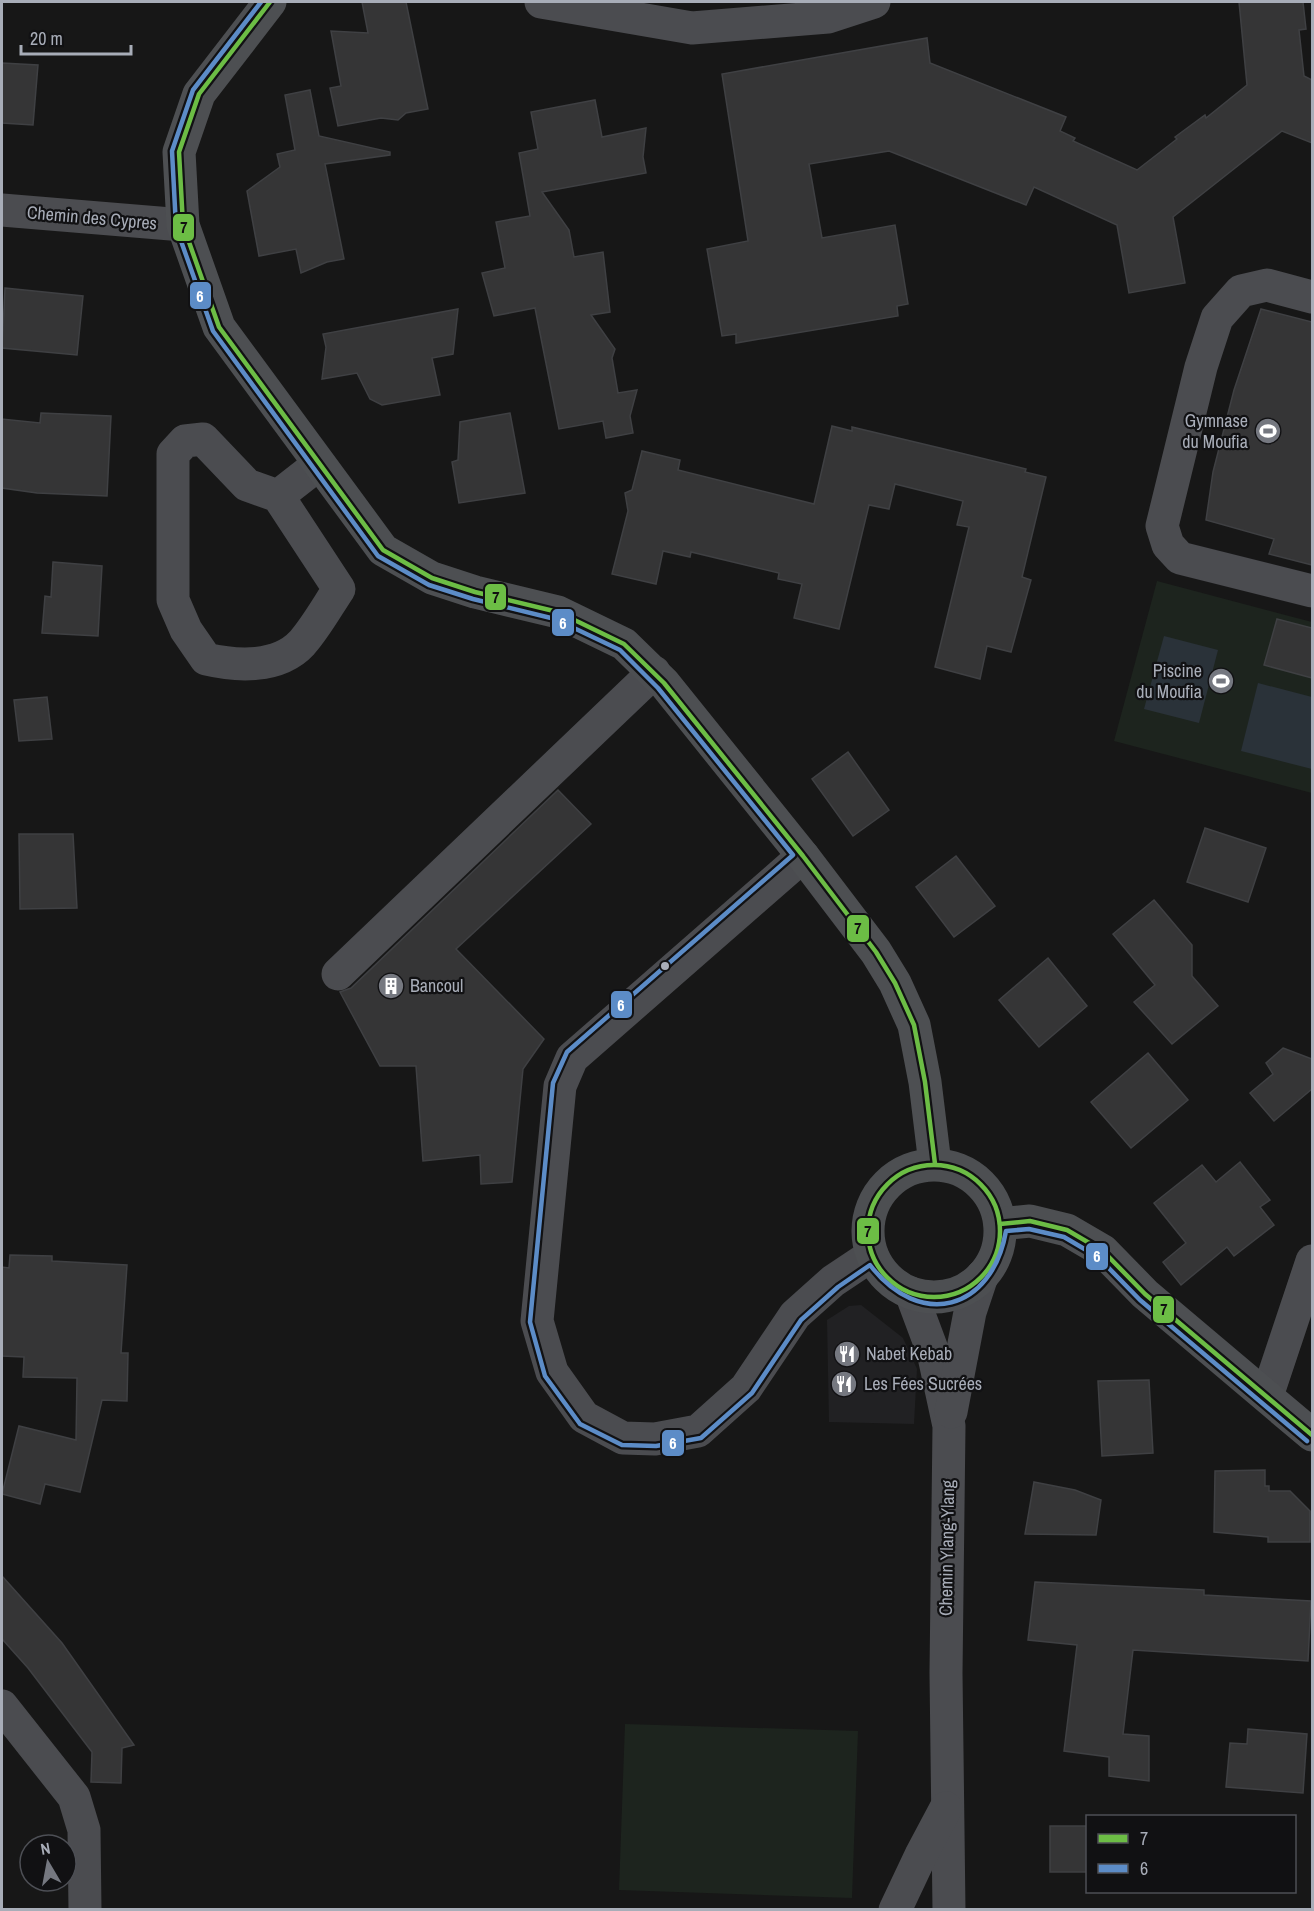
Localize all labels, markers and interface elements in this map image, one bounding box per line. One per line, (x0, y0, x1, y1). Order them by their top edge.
scale bar (21, 18, 130, 56)
text: 20 m (30, 26, 63, 51)
street label: Chemin des Cypres (26, 199, 158, 236)
line badge: 7 (172, 213, 195, 242)
text: 7 (180, 216, 188, 238)
line badge: 6 (189, 281, 212, 310)
text: 6 (196, 285, 204, 307)
place label: Gymnase du Moufia (1182, 408, 1248, 454)
sports icon: Gymnase du Moufia (1253, 416, 1283, 446)
line badge: 7 (484, 583, 507, 611)
text: 7 (492, 586, 500, 608)
line badge: 6 (551, 608, 575, 637)
text: 6 (559, 612, 567, 634)
place label: Piscine du Moufia (1136, 658, 1202, 704)
sports icon: Piscine du Moufia (1206, 666, 1236, 696)
line badge: 7 (846, 914, 870, 943)
text: 7 (854, 917, 862, 939)
unlabelled marker (659, 960, 671, 972)
building icon: Bancoul (376, 971, 406, 1001)
place label: Bancoul (410, 973, 463, 998)
line badge: 6 (610, 990, 633, 1019)
text: 6 (617, 994, 625, 1016)
line badge: 7 (856, 1217, 880, 1245)
text: 7 (864, 1220, 872, 1242)
line badge: 6 (1085, 1242, 1109, 1271)
text: 6 (1093, 1245, 1101, 1267)
line badge: 7 (1152, 1295, 1175, 1324)
text: 7 (1160, 1298, 1168, 1320)
restaurant icon: Nabet Kebab (832, 1339, 862, 1369)
place label: Nabet Kebab (866, 1341, 952, 1366)
restaurant icon: Les Fées Sucrées (829, 1369, 859, 1399)
place label: Les Fées Sucrées (864, 1371, 982, 1396)
line badge: 6 (661, 1429, 685, 1457)
text: 6 (669, 1432, 677, 1454)
street label: Chemin Ylang-Ylang (933, 1479, 960, 1616)
legend (1086, 1815, 1296, 1893)
text: 7 (1140, 1826, 1148, 1851)
north arrow (18, 1833, 78, 1893)
text: N (39, 1837, 52, 1860)
text: 6 (1140, 1856, 1148, 1881)

